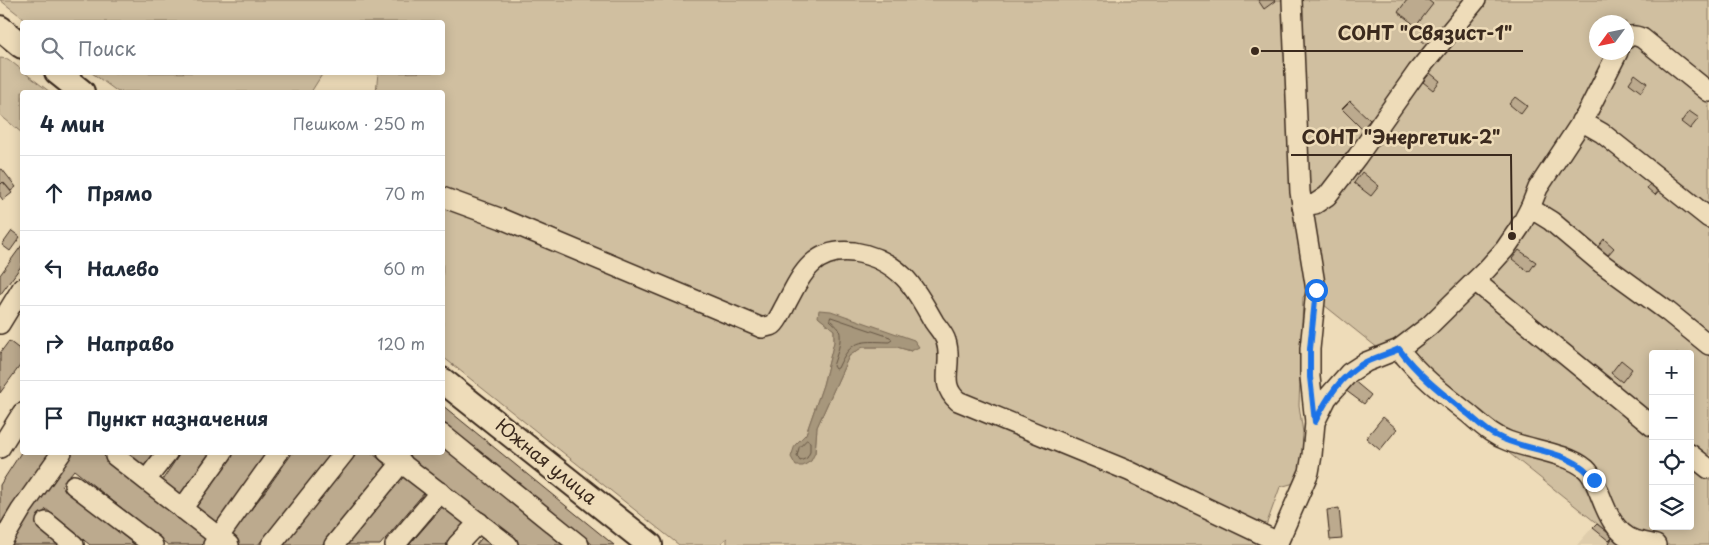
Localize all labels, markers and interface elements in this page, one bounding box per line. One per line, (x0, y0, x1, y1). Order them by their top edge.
north arrow (1589, 15, 1634, 60)
callout: СОНТ "Связист-1" (1327, 17, 1523, 51)
text: СОНТ "Связист-1" (1337, 18, 1513, 46)
search box (20, 20, 445, 75)
icon: search (38, 34, 66, 62)
text: Поиск (78, 34, 136, 62)
text: 4 мин (40, 107, 105, 139)
text: Пешком · 250 m (293, 111, 425, 135)
callout: СОНТ "Энергетик-2" (1291, 121, 1511, 155)
text: СОНТ "Энергетик-2" (1301, 122, 1501, 150)
icon: ahead (40, 179, 68, 207)
text: Прямо (87, 179, 152, 207)
text: 70 m (385, 181, 425, 205)
icon: left (40, 254, 68, 282)
text: Налево (87, 254, 159, 282)
text: 60 m (383, 256, 425, 280)
route start (1305, 279, 1328, 302)
icon: right (40, 329, 68, 357)
text: Направо (87, 329, 174, 357)
text: 120 m (378, 331, 425, 355)
map controls (1649, 350, 1694, 530)
button: + (1649, 350, 1694, 395)
button: − (1649, 395, 1694, 440)
icon: arrive (40, 404, 68, 432)
text: Пункт назначения (87, 404, 268, 432)
street label: Южная улица (490, 411, 604, 511)
button: locate (1649, 440, 1694, 485)
route end (1583, 469, 1606, 492)
button: layers (1649, 485, 1694, 530)

